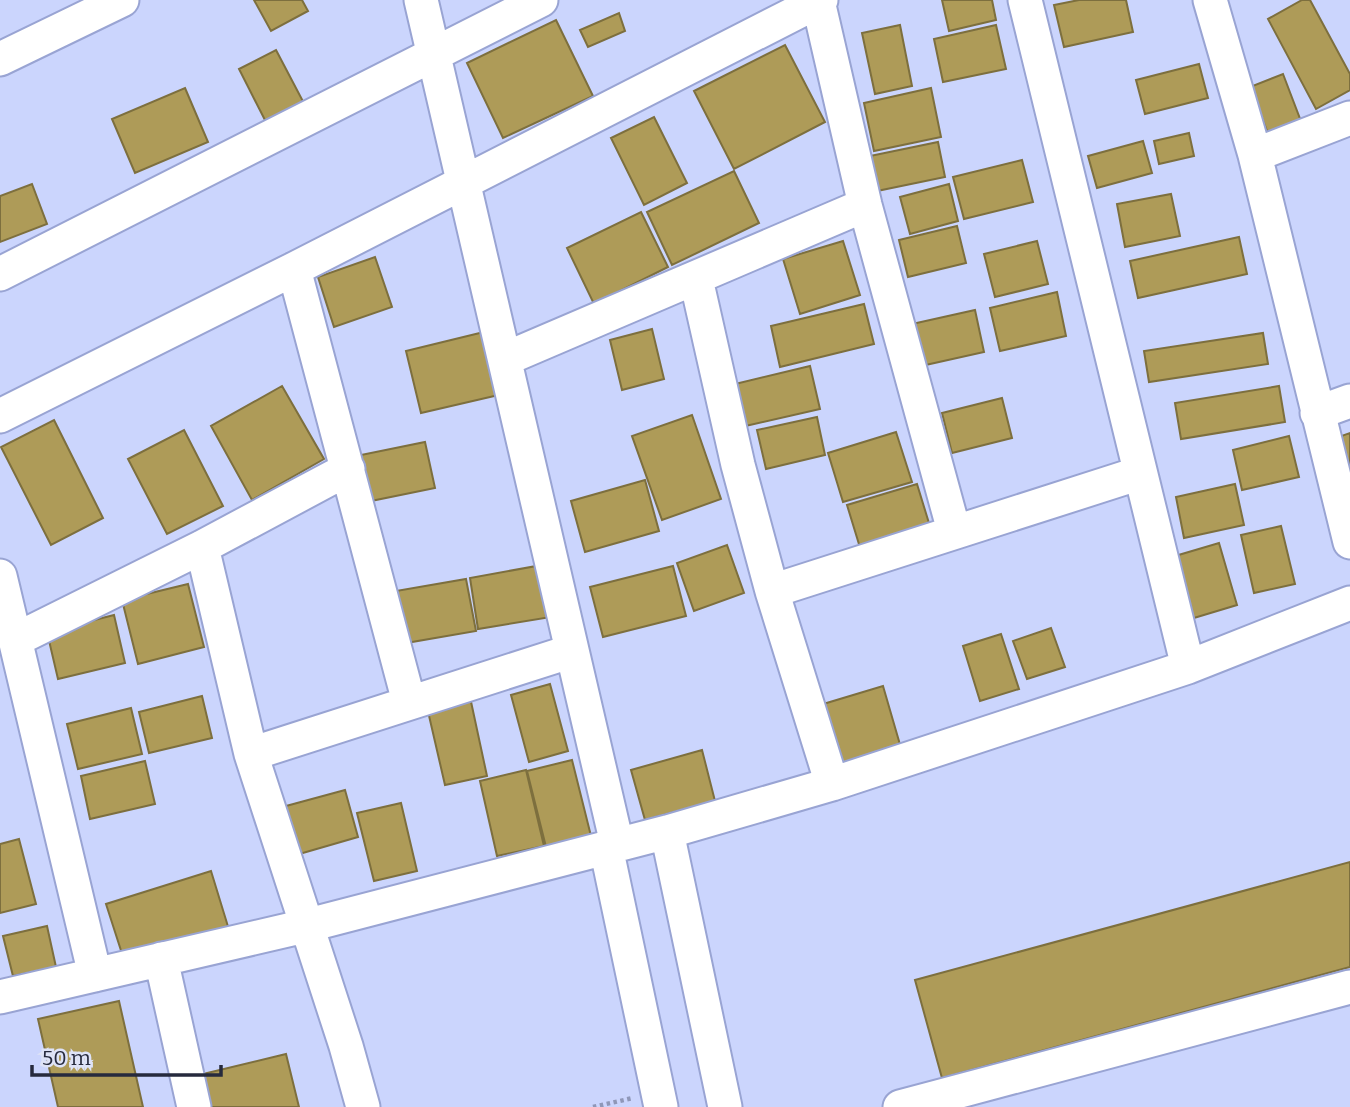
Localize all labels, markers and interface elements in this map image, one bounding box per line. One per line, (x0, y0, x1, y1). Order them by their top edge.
scale bar (32, 1034, 220, 1078)
text: 50 m (42, 1045, 91, 1071)

